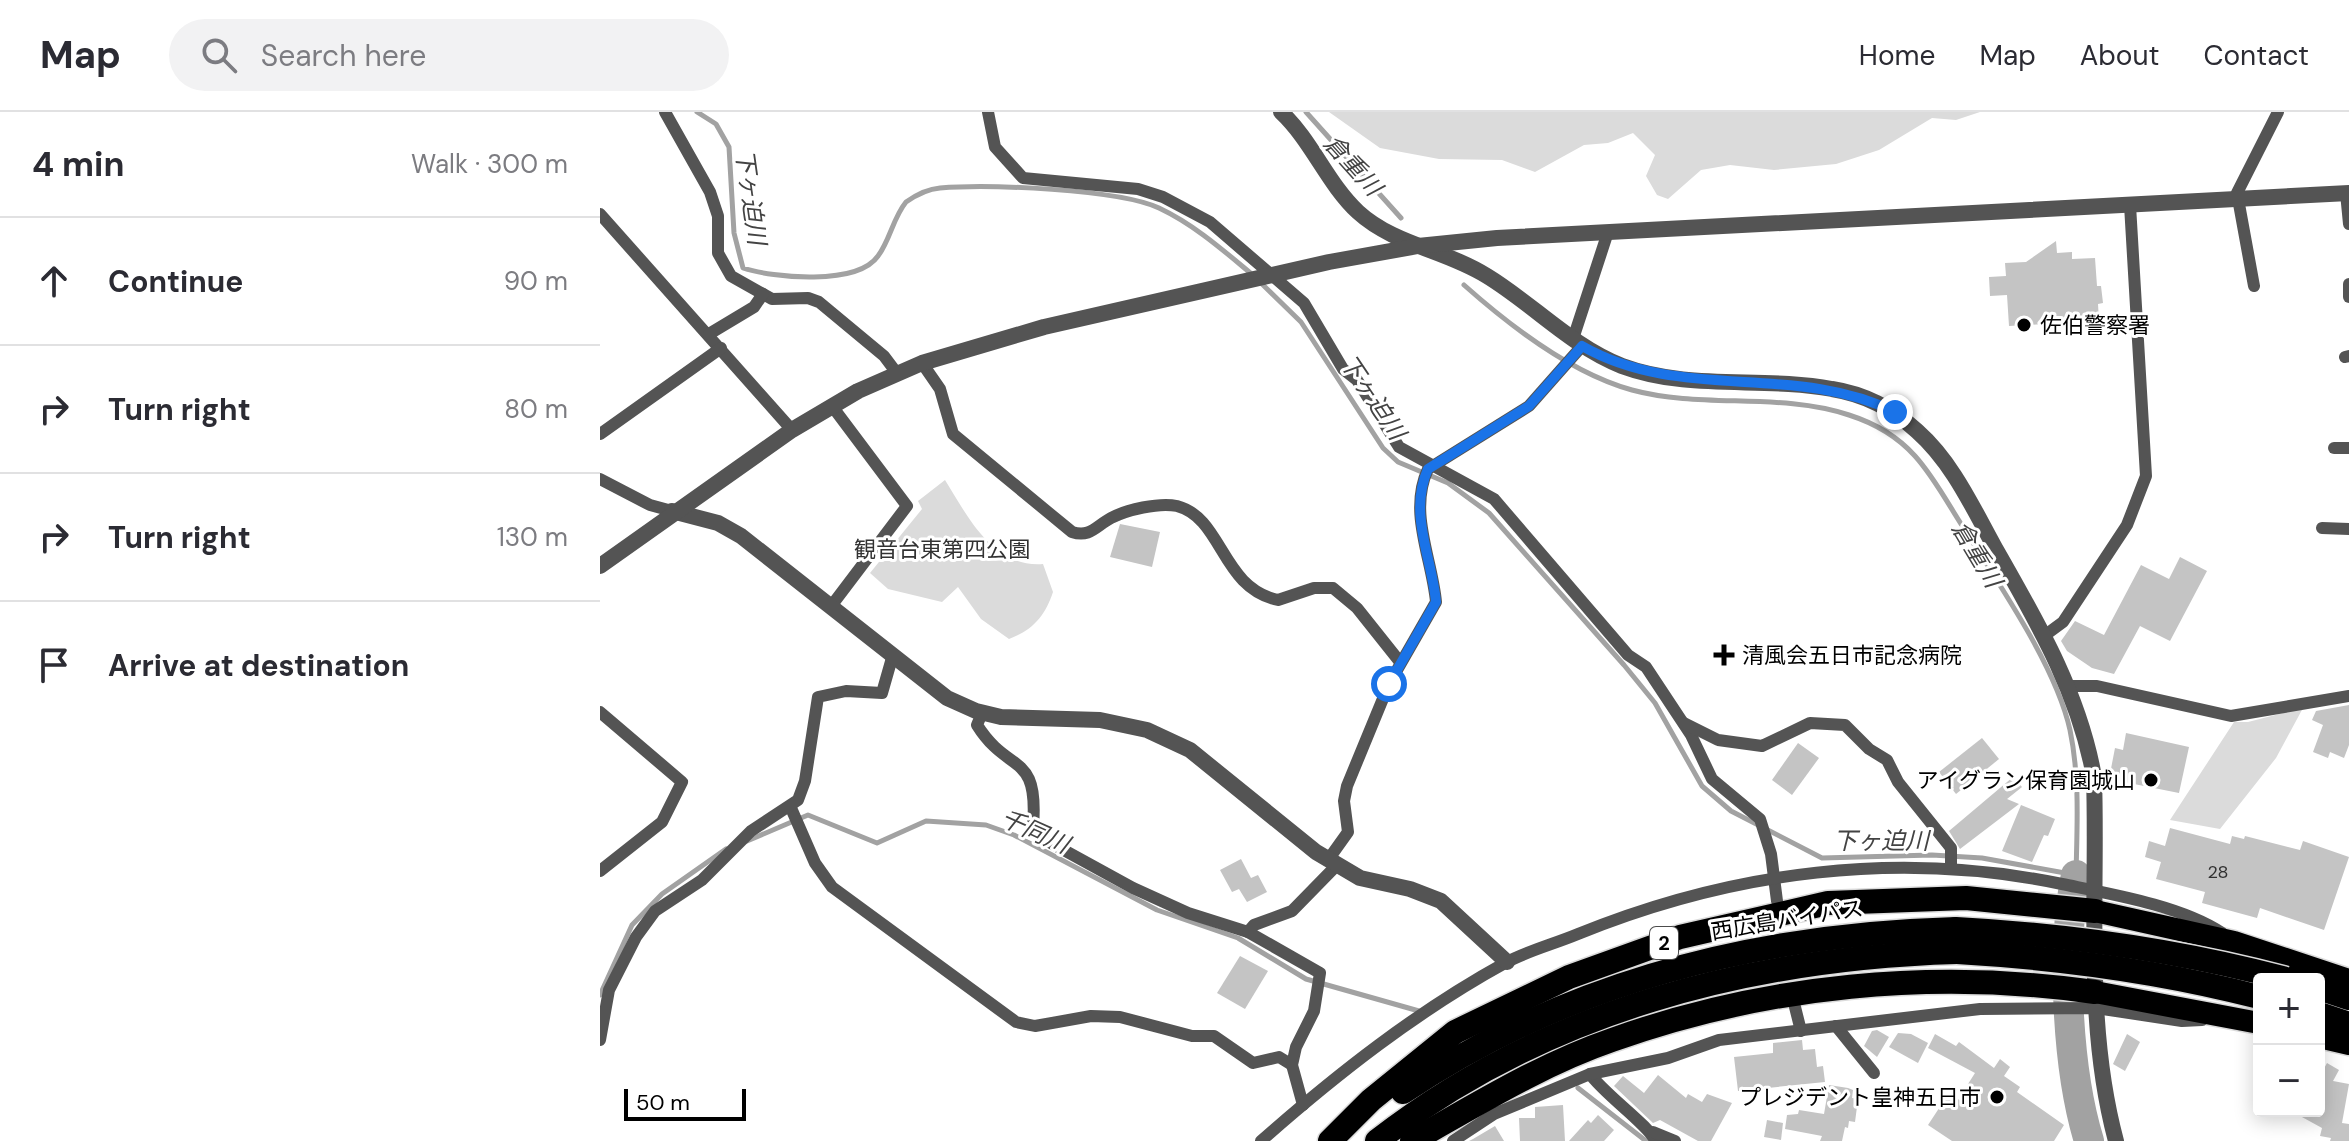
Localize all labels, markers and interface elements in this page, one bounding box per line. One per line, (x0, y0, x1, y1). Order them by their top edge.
search box (169, 19, 729, 91)
text: Map (40, 30, 121, 80)
icon: search (197, 33, 241, 77)
text: Search here (261, 36, 426, 75)
text: Home (1859, 37, 1935, 74)
text: Map (1979, 37, 2036, 74)
text: About (2080, 37, 2159, 74)
text: Contact (2203, 37, 2309, 74)
water label: 倉重川 (1317, 128, 1391, 204)
text: 4 min (32, 142, 124, 187)
text: Walk · 300 m (411, 147, 568, 181)
water label: 下ヶ迫川 (729, 147, 773, 250)
icon: ahead (32, 259, 76, 303)
text: Continue (108, 262, 243, 301)
text: 90 m (504, 264, 568, 298)
place label: 佐伯警察署 (2040, 311, 2150, 340)
marker: 佐伯警察署 (2015, 316, 2033, 334)
water label: 下ヶ迫川 (1333, 349, 1414, 448)
icon: right (32, 387, 76, 431)
text: Turn right (108, 390, 251, 429)
text: 80 m (504, 392, 568, 426)
route end (1877, 394, 1913, 430)
icon: right (32, 515, 76, 559)
water label: 倉重川 (1945, 515, 2010, 595)
text: Turn right (108, 518, 251, 557)
text: 130 m (497, 520, 568, 554)
park label: 観音台東第四公園 (854, 535, 1030, 564)
place label: 清風会五日市記念病院 (1742, 641, 1962, 670)
icon: arrive (32, 643, 76, 687)
marker: 清風会五日市記念病院 (1713, 644, 1735, 666)
text: Arrive at destination (108, 646, 409, 685)
route start (1371, 666, 1407, 702)
place label: アイグラン保育園城山 (1917, 766, 2135, 795)
marker: アイグラン保育園城山 (2142, 771, 2160, 789)
water label: 千同川 (996, 802, 1077, 861)
water label: 下ヶ迫川 (1833, 825, 1932, 856)
house number: 28 (2207, 860, 2229, 884)
street label: 西広島バイパス (1709, 894, 1865, 946)
road number: 2 (1650, 927, 1678, 959)
map controls (2253, 973, 2325, 1117)
button: + (2253, 973, 2325, 1045)
button: − (2253, 1045, 2325, 1117)
place label: プレジデント皇神五日市 (1739, 1083, 1981, 1112)
scale bar (624, 1085, 746, 1121)
text: 50 m (636, 1088, 690, 1117)
marker: プレジデント皇神五日市 (1988, 1088, 2006, 1106)

